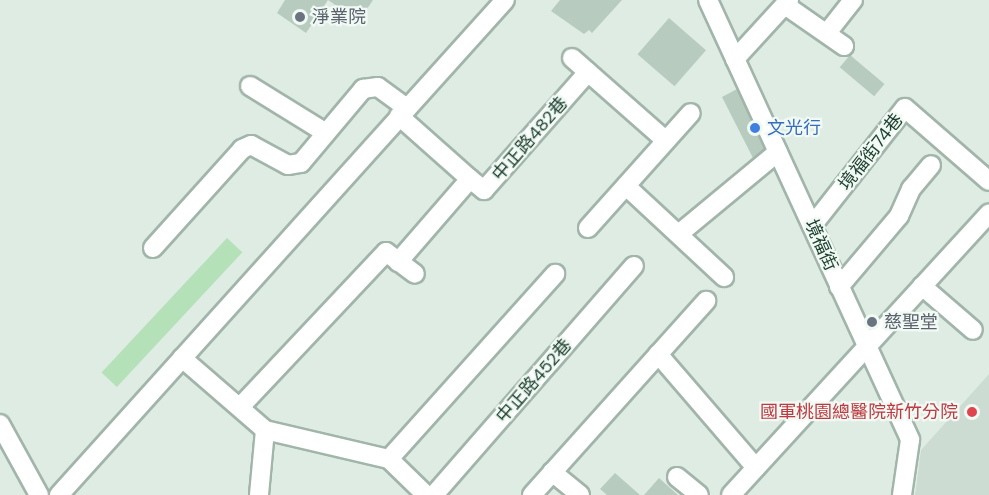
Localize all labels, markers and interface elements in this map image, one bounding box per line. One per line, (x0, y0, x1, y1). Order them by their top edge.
place label: 淨業院 (312, 6, 366, 28)
marker: 淨業院 (293, 10, 307, 24)
street label: 中正路482巷 (488, 93, 572, 185)
street label: 境福街74巷 (834, 109, 908, 195)
place label: 文光行 (767, 117, 821, 139)
marker: 文光行 (748, 121, 762, 135)
street label: 境福街 (800, 216, 842, 274)
place label: 慈聖堂 (884, 311, 938, 333)
marker: 慈聖堂 (865, 315, 879, 329)
street label: 中正路452巷 (492, 335, 576, 427)
place label: 國軍桃園總醫院新竹分院 (760, 401, 958, 423)
marker: 國軍桃園總醫院新竹分院 (963, 403, 981, 421)

